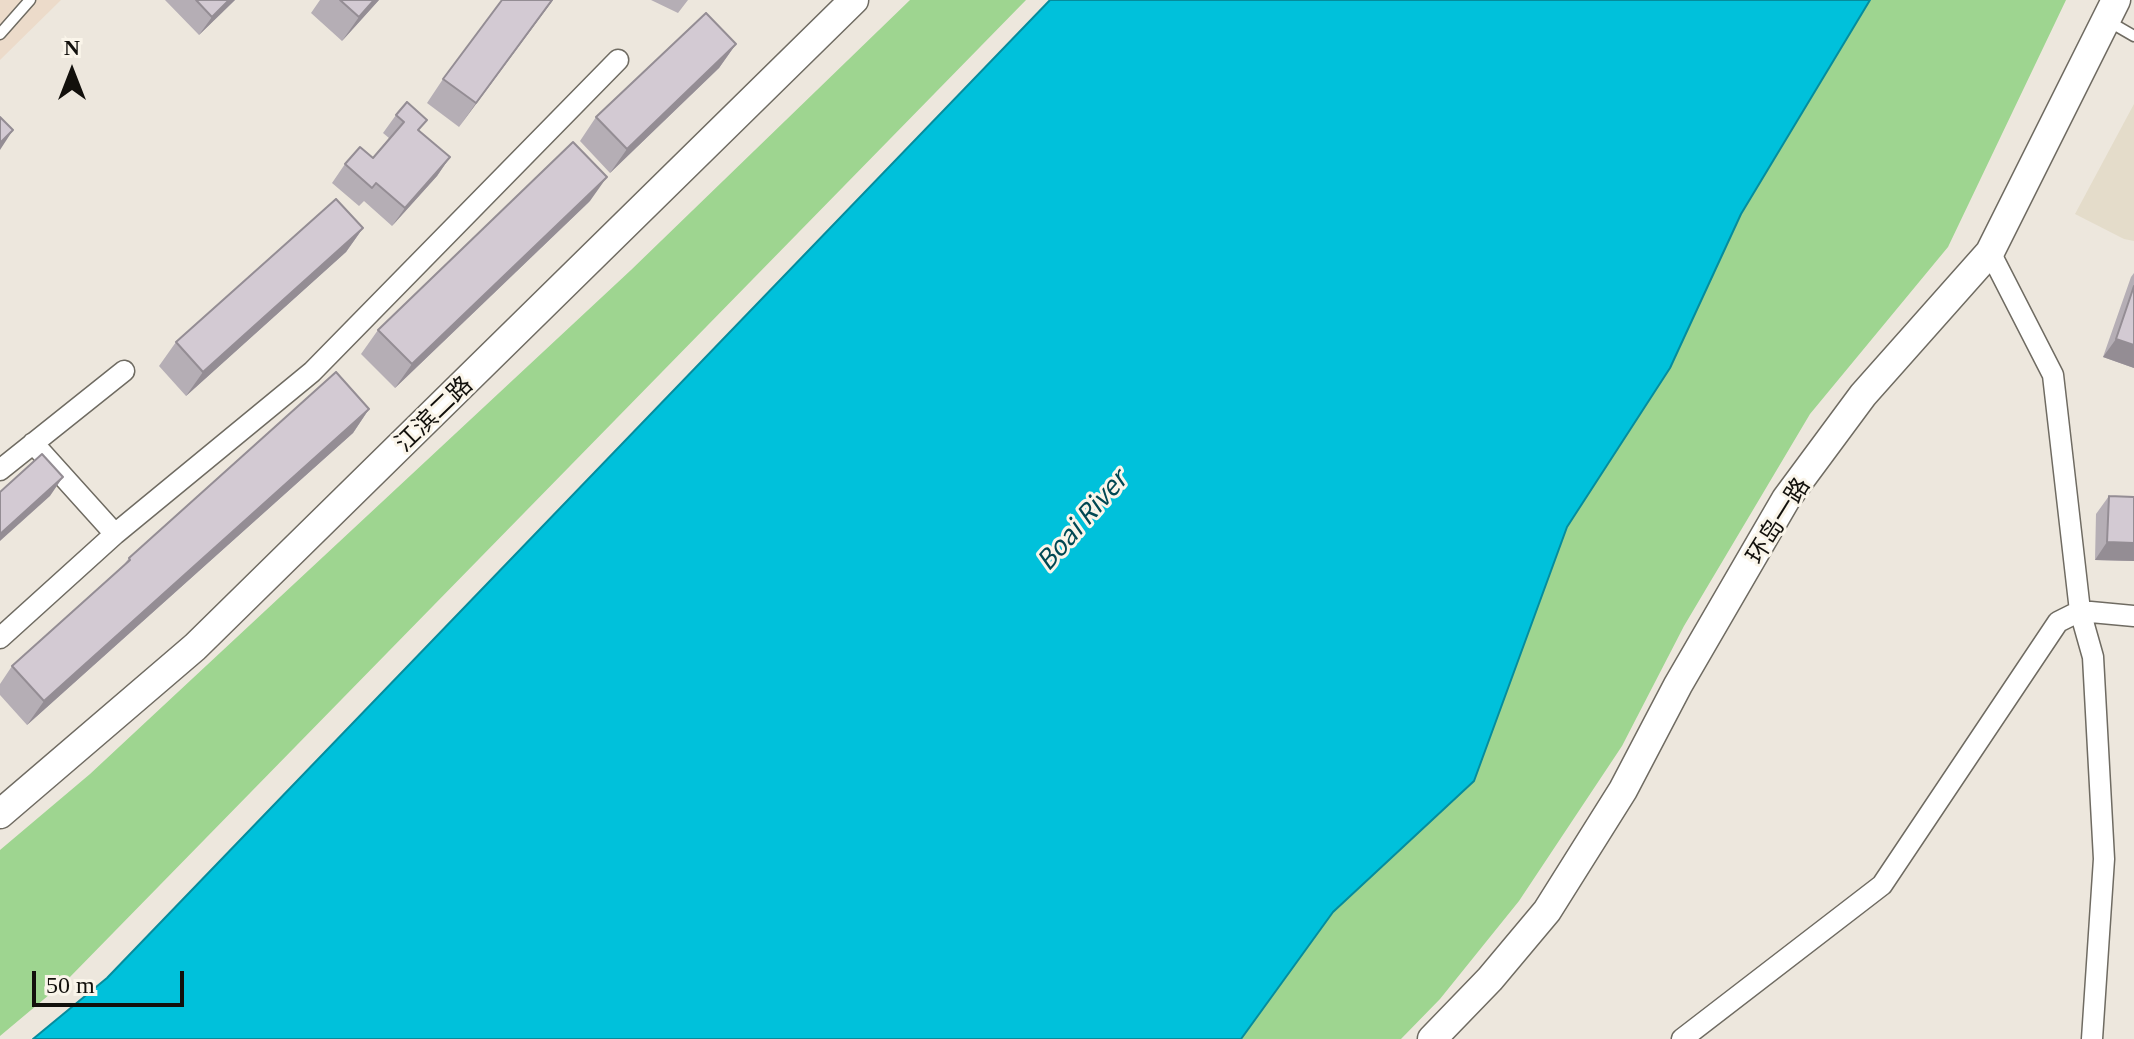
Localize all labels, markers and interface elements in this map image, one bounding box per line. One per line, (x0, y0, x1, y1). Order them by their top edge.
north arrow (32, 32, 112, 112)
text: N (64, 35, 80, 60)
street label: 江滨二路 (388, 369, 478, 457)
water label: Boai River (1029, 464, 1133, 576)
street label: 环岛一路 (1739, 472, 1815, 568)
scale bar (36, 955, 188, 1005)
text: 50 m (46, 972, 95, 998)

